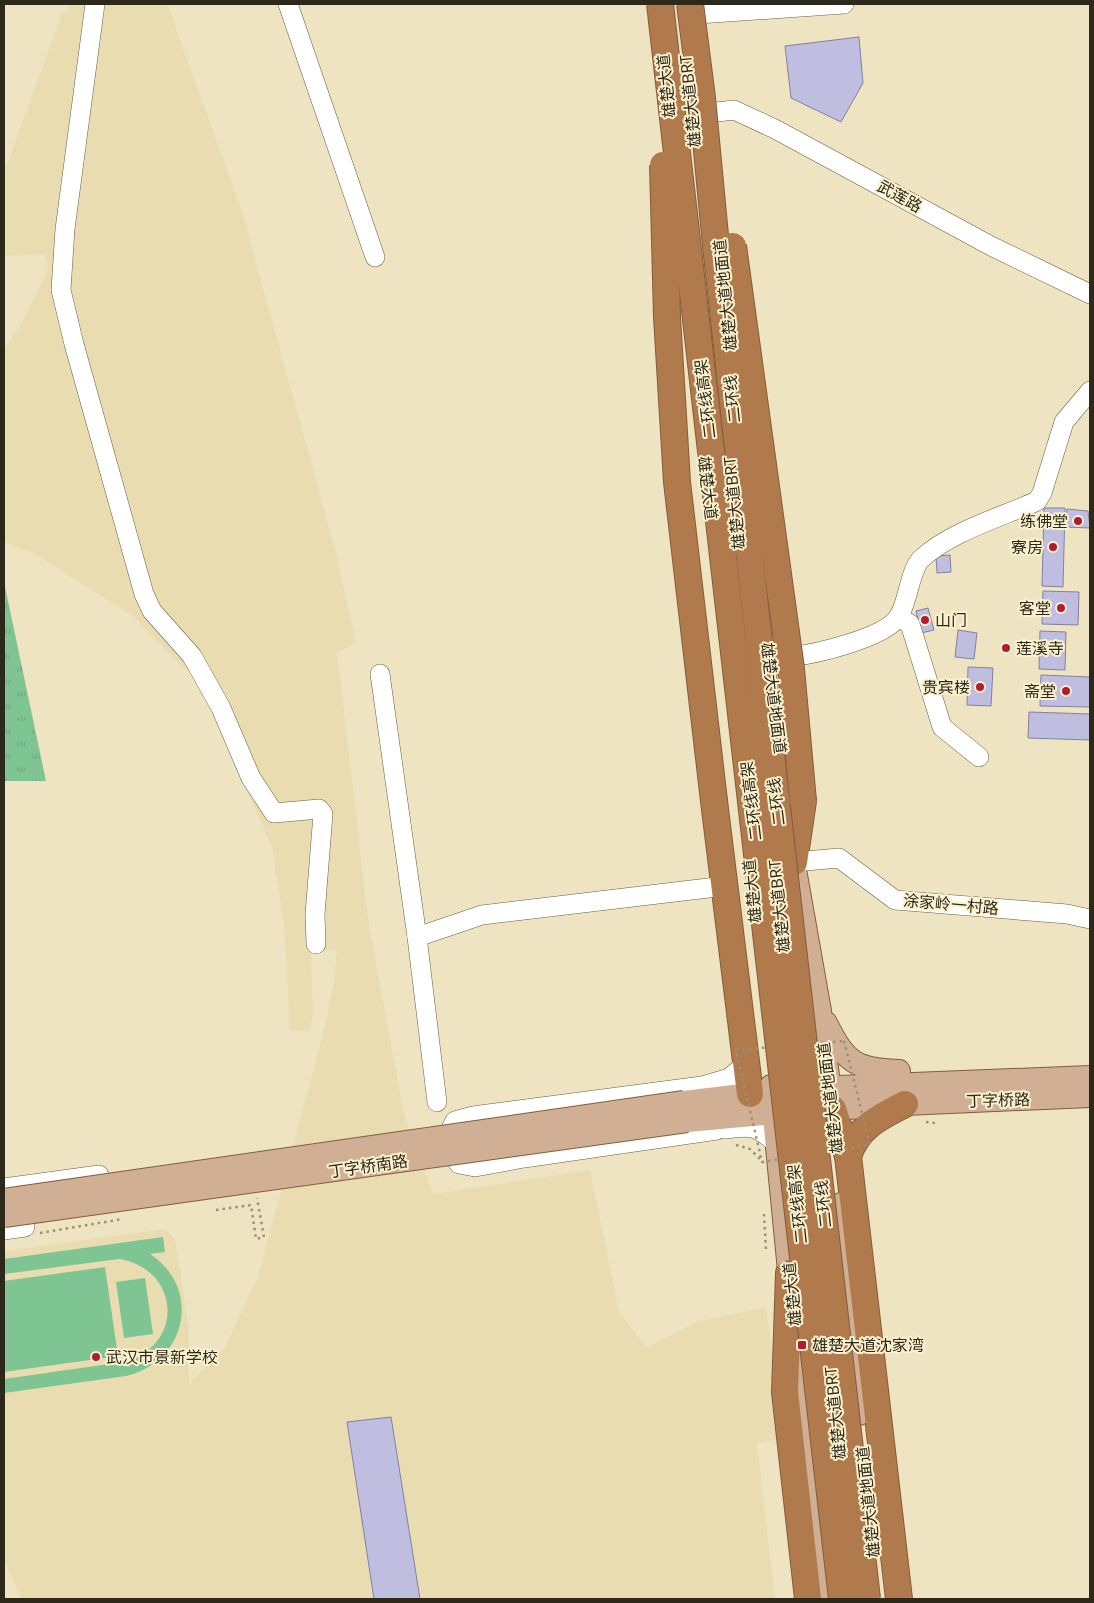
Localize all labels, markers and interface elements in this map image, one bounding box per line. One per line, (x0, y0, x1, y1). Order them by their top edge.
street label: 雄楚大道 (652, 53, 680, 119)
street label: 雄楚大道BRT (674, 53, 706, 148)
street label: 武莲路 (874, 175, 926, 217)
street label: 雄楚大道地面道 (708, 238, 742, 352)
street label: 二环线高架 (689, 358, 721, 440)
street label: 二环线 (719, 374, 745, 424)
street label: 雄楚大道 (693, 455, 723, 521)
street label: 雄楚大道BRT (718, 455, 750, 550)
place label: 练佛堂 (1020, 510, 1068, 532)
marker: 练佛堂 (1072, 515, 1084, 527)
place label: 寮房 (1011, 536, 1043, 558)
marker: 寮房 (1047, 541, 1059, 553)
place label: 客堂 (1019, 597, 1051, 619)
marker: 客堂 (1055, 602, 1067, 614)
place label: 山门 (935, 609, 967, 631)
marker: 山门 (919, 614, 931, 626)
place label: 莲溪寺 (1016, 637, 1064, 659)
street label: 雄楚大道地面道 (756, 641, 792, 755)
marker: 莲溪寺 (1000, 642, 1012, 654)
place label: 贵宾楼 (922, 676, 970, 698)
place label: 斋堂 (1024, 680, 1056, 702)
marker: 贵宾楼 (974, 681, 986, 693)
marker: 斋堂 (1060, 685, 1072, 697)
street label: 二环线高架 (735, 760, 767, 842)
street label: 二环线 (762, 777, 790, 827)
street label: 雄楚大道 (738, 858, 766, 924)
street label: 雄楚大道BRT (763, 858, 795, 953)
street label: 涂家岭一村路 (902, 889, 1000, 919)
street label: 雄楚大道地面道 (812, 1041, 848, 1155)
street label: 丁字桥路 (966, 1088, 1030, 1112)
street label: 丁字桥南路 (327, 1150, 409, 1182)
street label: 二环线高架 (782, 1163, 812, 1245)
street label: 二环线 (810, 1179, 836, 1229)
street label: 雄楚大道 (778, 1261, 806, 1327)
place label: 雄楚大道沈家湾 (812, 1334, 924, 1356)
marker: 雄楚大道沈家湾 (796, 1339, 808, 1351)
place label: 武汉市景新学校 (106, 1346, 218, 1368)
marker: 武汉市景新学校 (90, 1351, 102, 1363)
street label: 雄楚大道BRT (819, 1365, 851, 1460)
street label: 雄楚大道地面道 (851, 1445, 885, 1559)

